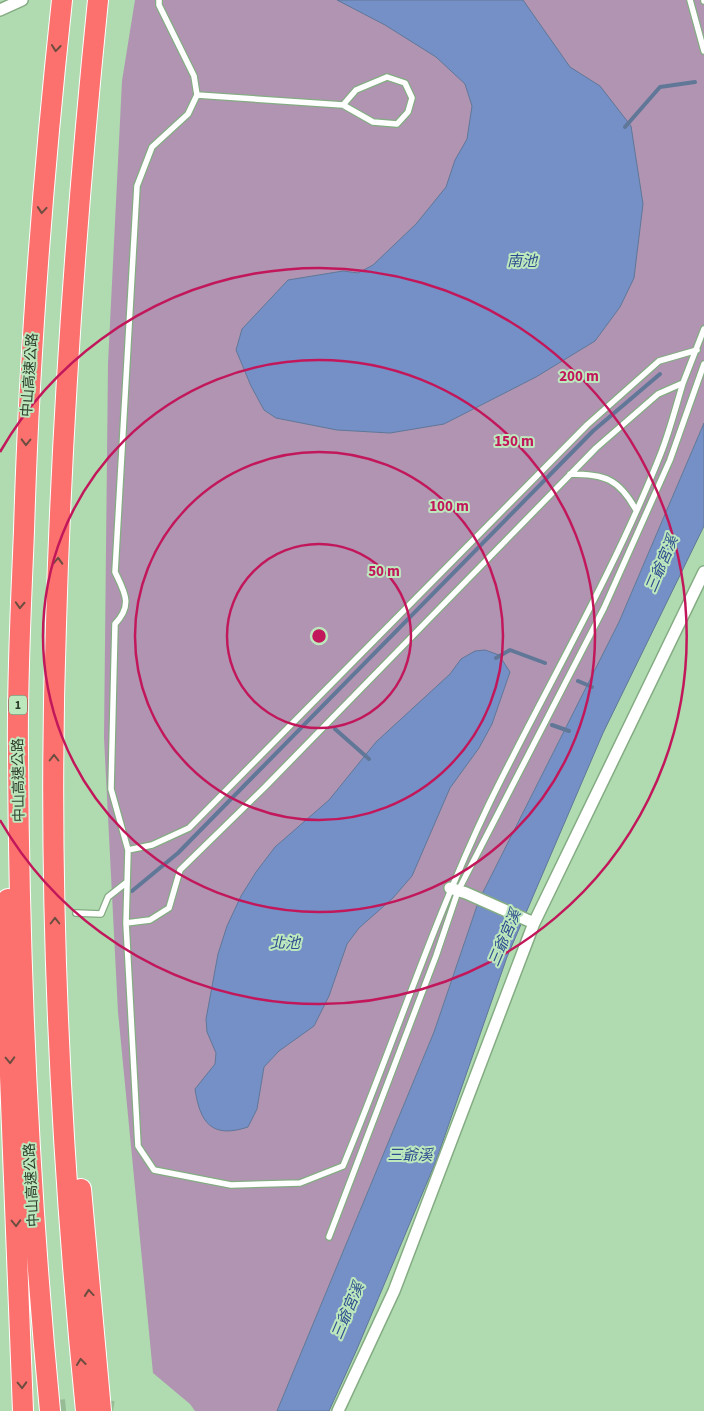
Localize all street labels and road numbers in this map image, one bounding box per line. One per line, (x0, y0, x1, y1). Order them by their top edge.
street label: 中山高速公路 (17, 332, 43, 418)
road number: 1 (9, 696, 27, 714)
street label: 中山高速公路 (8, 738, 30, 822)
street label: 中山高速公路 (20, 1143, 44, 1227)

